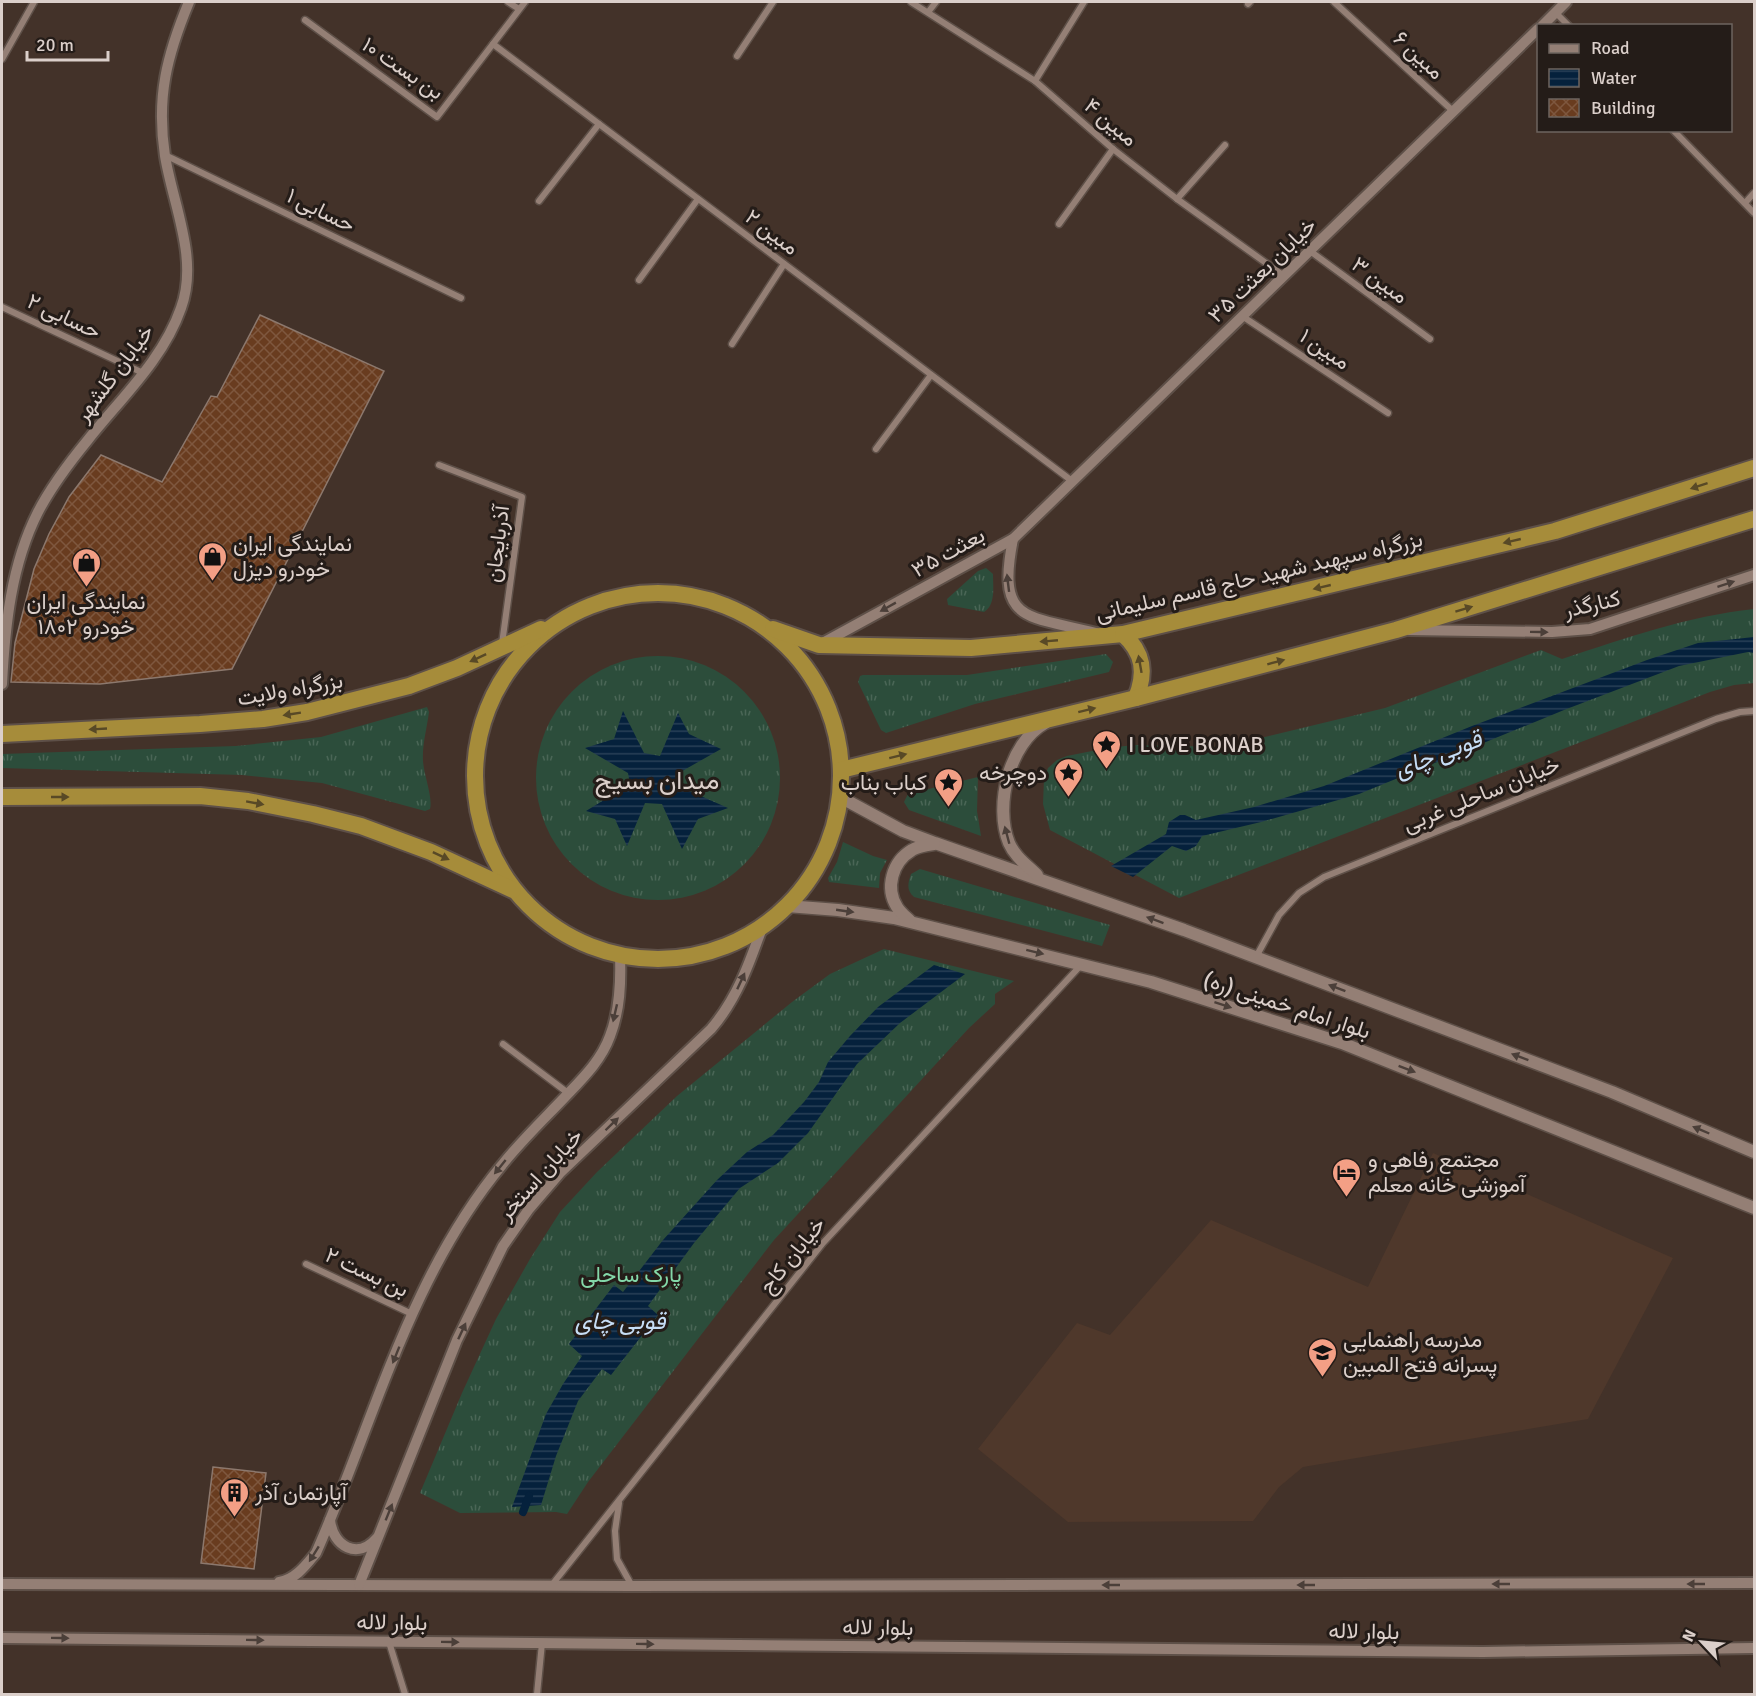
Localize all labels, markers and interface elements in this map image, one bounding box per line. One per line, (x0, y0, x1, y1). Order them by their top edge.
scale bar (27, 24, 108, 62)
legend (1537, 24, 1732, 132)
street label: مبین ۶ (1388, 25, 1450, 85)
street label: بن بست ۱۰ (357, 31, 449, 105)
text: 20 m (36, 34, 74, 56)
text: Road (1591, 37, 1630, 59)
text: Water (1591, 67, 1637, 89)
street label: مبین ۴ (1079, 92, 1143, 152)
text: Building (1591, 97, 1655, 119)
street label: حسابی ۱ (282, 182, 360, 238)
street label: مبین ۲ (740, 203, 804, 261)
street label: خیابان بعثت ۳۵ (1202, 212, 1322, 328)
street label: مبین ۳ (1346, 250, 1414, 310)
street label: حسابی ۲ (23, 287, 105, 345)
street label: خیابان گلشهر (68, 319, 159, 428)
street label: مبین ۱ (1295, 322, 1355, 376)
one-way arrow (1690, 481, 1708, 491)
street label: آذربایجان (479, 502, 515, 584)
street label: بعثت ۳۵ (907, 521, 989, 583)
street label: بزرگراه سپهبد شهید حاج قاسم سلیمانی (1093, 525, 1425, 628)
place label: نمایندگی ایران خودرو دیزل (233, 530, 352, 582)
one-way arrow (1503, 537, 1521, 547)
shop icon: نمایندگی ایران خودرو دیزل (196, 540, 228, 582)
shop icon: نمایندگی ایران خودرو ۱۸۰۲ (70, 546, 102, 588)
one-way arrow (1004, 573, 1013, 592)
one-way arrow (1717, 579, 1735, 588)
one-way arrow (1313, 582, 1332, 592)
street label: کنارگذر (1560, 584, 1623, 624)
place label: نمایندگی ایران خودرو ۱۸۰۲ (27, 588, 145, 640)
one-way arrow (879, 602, 896, 612)
one-way arrow (1455, 604, 1473, 613)
one-way arrow (1529, 627, 1548, 637)
one-way arrow (1040, 636, 1059, 646)
one-way arrow (469, 653, 486, 662)
one-way arrow (1136, 654, 1145, 673)
one-way arrow (1267, 656, 1285, 666)
street label: بزرگراه ولایت (235, 666, 345, 712)
one-way arrow (1078, 705, 1097, 714)
one-way arrow (282, 710, 301, 719)
water label: قوبی چای (1390, 723, 1488, 785)
one-way arrow (88, 725, 107, 734)
place icon: I LOVE BONAB (1091, 728, 1123, 770)
place label: I LOVE BONAB (1128, 731, 1264, 758)
street label: خیابان ساحلی غربی (1399, 750, 1563, 838)
one-way arrow (888, 751, 907, 761)
place icon: دوچرخه (1052, 756, 1084, 798)
place label: دوچرخه (979, 759, 1047, 787)
district label: میدان بسیج (595, 765, 719, 798)
place icon: کباب بناب (932, 766, 964, 808)
place label: کباب بناب (841, 769, 927, 796)
one-way arrow (50, 792, 69, 802)
one-way arrow (245, 799, 264, 808)
one-way arrow (1002, 825, 1011, 843)
one-way arrow (433, 852, 450, 861)
one-way arrow (836, 906, 855, 916)
one-way arrow (1146, 914, 1164, 924)
one-way arrow (1026, 948, 1044, 958)
street label: بلوار امام خمینی (ره) (1200, 965, 1374, 1046)
one-way arrow (737, 972, 746, 989)
one-way arrow (1328, 983, 1346, 993)
one-way arrow (1214, 1001, 1232, 1010)
one-way arrow (610, 1004, 620, 1023)
one-way arrow (1510, 1052, 1528, 1062)
one-way arrow (1398, 1065, 1416, 1074)
one-way arrow (604, 1118, 618, 1132)
street label: خیابان استخر (491, 1122, 588, 1226)
one-way arrow (1691, 1125, 1709, 1135)
place label: مجتمع رفاهی و آموزشی خانه معلم (1368, 1146, 1527, 1199)
hotel icon: مجتمع رفاهی و آموزشی خانه معلم (1331, 1156, 1363, 1198)
one-way arrow (494, 1159, 507, 1175)
street label: خیابان کاج (753, 1211, 832, 1299)
street label: بن بست ۲ (321, 1241, 413, 1303)
park label: پارک ساحلی (580, 1261, 682, 1289)
water label: قوبی چای (574, 1306, 668, 1337)
one-way arrow (457, 1322, 466, 1339)
place label: مدرسه راهنمایی پسرانه فتح المبین (1343, 1326, 1497, 1379)
school or university icon: مدرسه راهنمایی پسرانه فتح المبین (1306, 1336, 1338, 1378)
one-way arrow (391, 1346, 401, 1364)
building icon: آپارتمان آذر (218, 1476, 250, 1518)
place label: آپارتمان آذر (254, 1479, 349, 1507)
one-way arrow (384, 1502, 394, 1520)
one-way arrow (308, 1546, 319, 1562)
one-way arrow (1492, 1579, 1511, 1589)
one-way arrow (1687, 1579, 1706, 1589)
one-way arrow (1102, 1580, 1121, 1590)
one-way arrow (1297, 1580, 1316, 1590)
street label: بلوار لاله (356, 1608, 428, 1636)
north arrow (1672, 1612, 1732, 1672)
street label: بلوار لاله (842, 1613, 914, 1641)
street label: بلوار لاله (1328, 1617, 1400, 1645)
text: N (1678, 1626, 1701, 1645)
one-way arrow (50, 1633, 69, 1643)
one-way arrow (245, 1636, 264, 1645)
one-way arrow (440, 1638, 459, 1647)
one-way arrow (635, 1639, 654, 1649)

